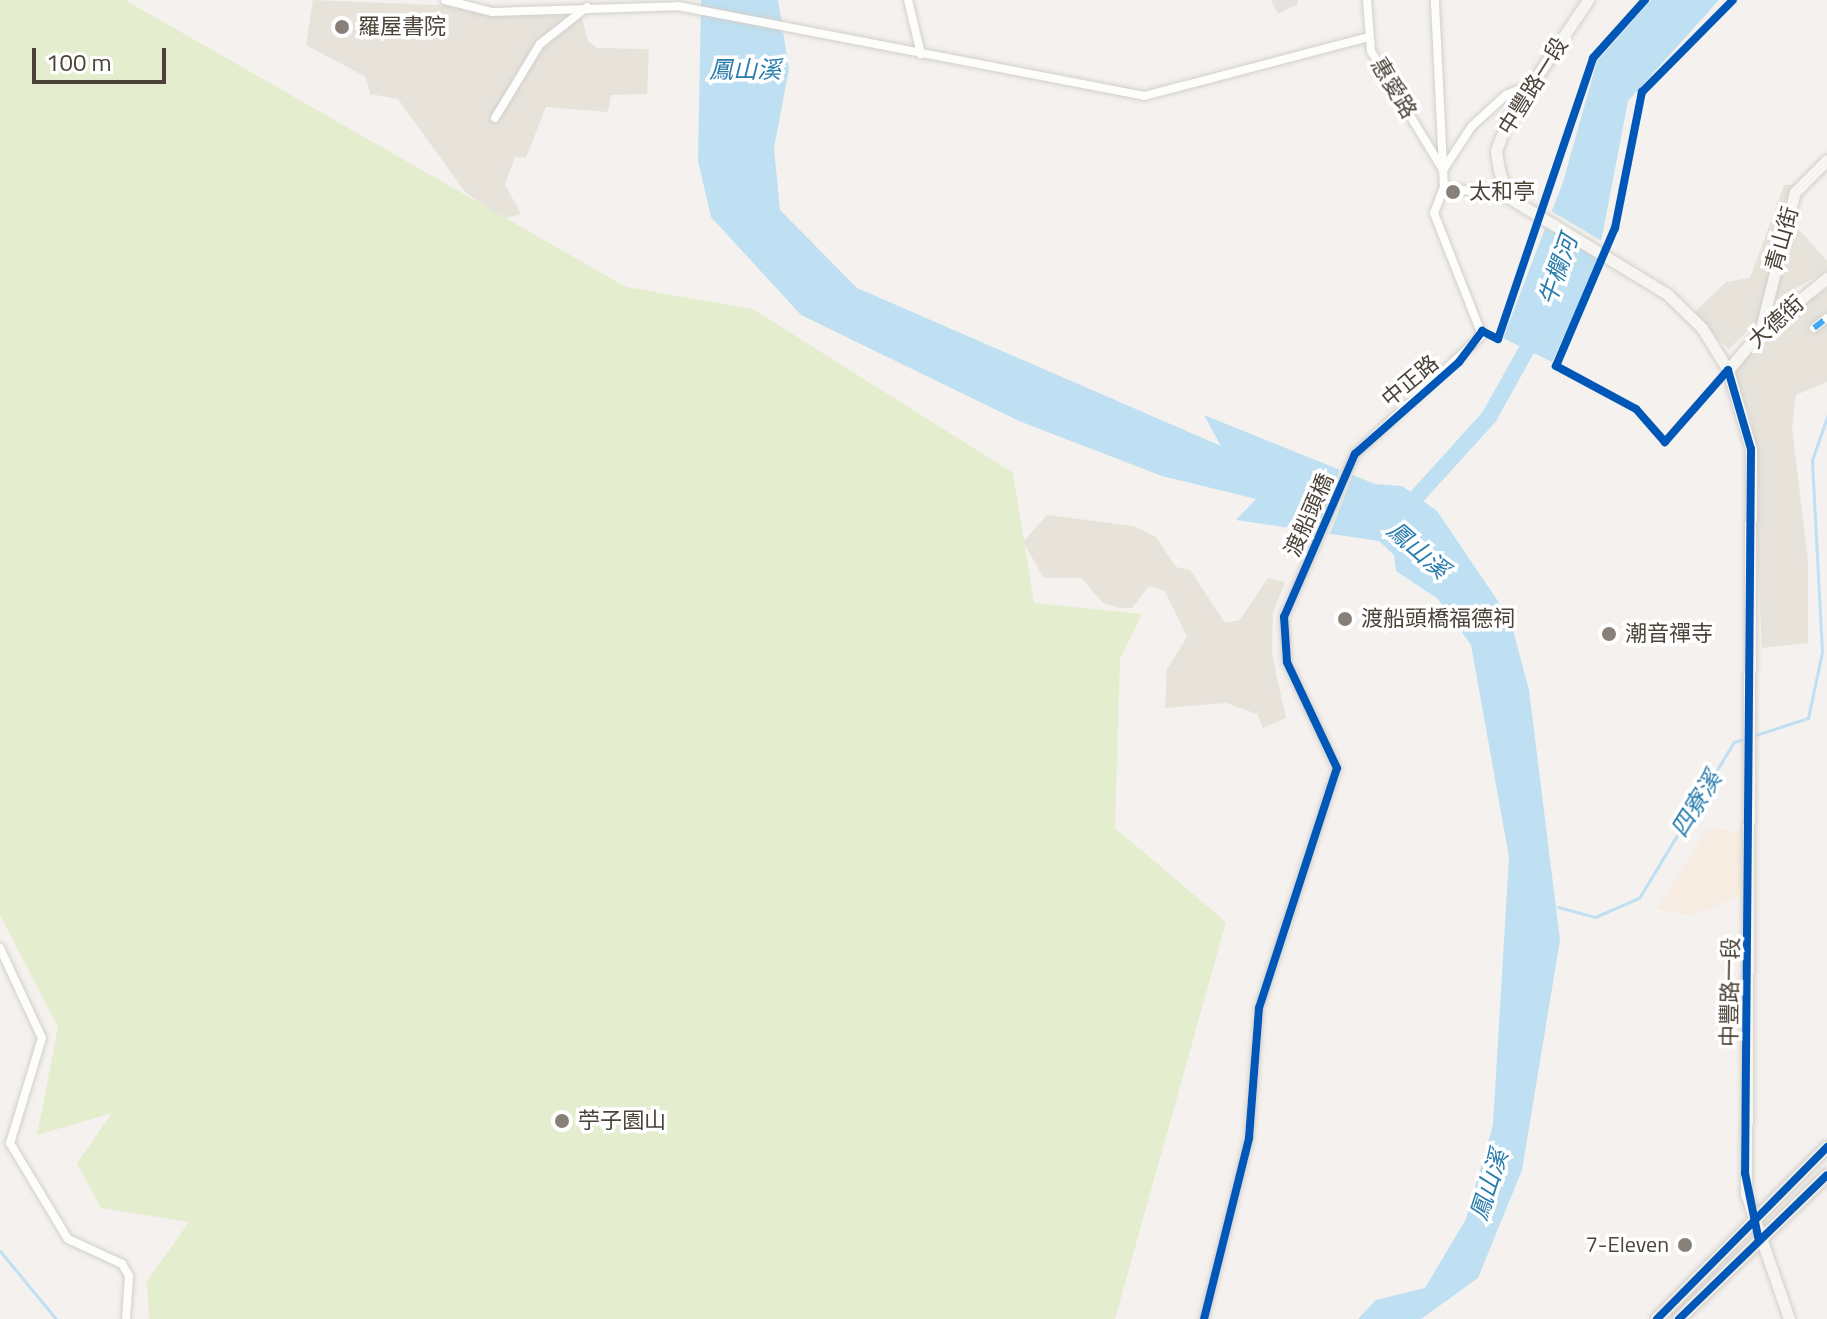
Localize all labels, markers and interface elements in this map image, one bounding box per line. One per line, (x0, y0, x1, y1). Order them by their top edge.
place label: 羅屋書院 (358, 14, 446, 40)
marker: 羅屋書院 (333, 18, 351, 36)
scale bar (36, 32, 170, 82)
street label: 中豐路一段 (1493, 32, 1573, 140)
text: 100 m (46, 44, 112, 80)
street label: 惠愛路 (1366, 53, 1422, 123)
water label: 鳳山溪 (709, 56, 781, 84)
place label: 太和亭 (1469, 179, 1535, 205)
marker: 太和亭 (1444, 183, 1462, 201)
street label: 青山街 (1760, 204, 1804, 274)
water label: 牛欄河 (1533, 231, 1583, 309)
street label: 大德街 (1743, 290, 1809, 354)
street label: 中正路 (1376, 350, 1444, 412)
street label: 渡船頭橋 (1279, 469, 1339, 561)
water label: 鳳山溪 (1381, 516, 1455, 584)
place label: 渡船頭橋福德祠 (1361, 606, 1515, 632)
marker: 渡船頭橋福德祠 (1336, 610, 1354, 628)
place label: 潮音禪寺 (1625, 621, 1713, 647)
marker: 潮音禪寺 (1600, 625, 1618, 643)
water label: 四寮溪 (1665, 766, 1727, 842)
street label: 中豐路一段 (1716, 937, 1744, 1047)
place label: 苧子園山 (578, 1108, 666, 1134)
marker: 苧子園山 (553, 1112, 571, 1130)
water label: 鳳山溪 (1464, 1146, 1514, 1224)
place label: 7-Eleven (1586, 1232, 1669, 1258)
marker: 7-Eleven (1676, 1236, 1694, 1254)

